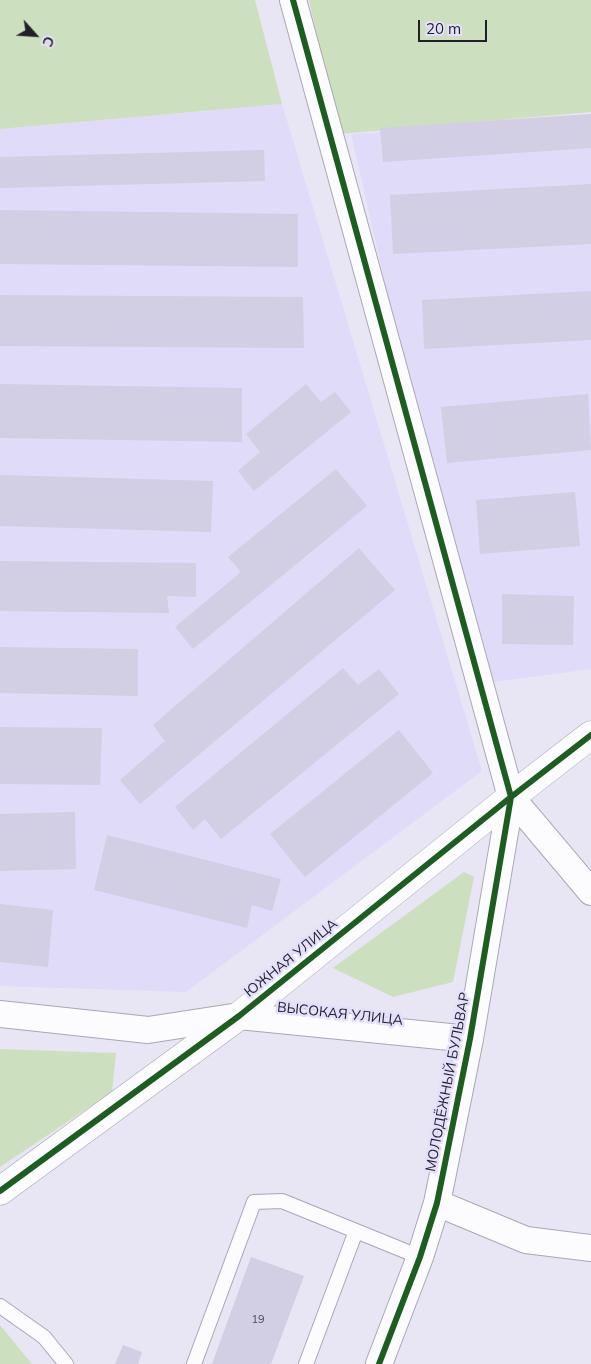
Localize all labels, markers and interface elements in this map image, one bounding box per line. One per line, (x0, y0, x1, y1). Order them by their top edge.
north arrow (10, 10, 60, 60)
scale bar (421, 10, 490, 42)
text: 20 m (426, 19, 461, 38)
text: С (38, 33, 59, 50)
street label: ЮЖНАЯ УЛИЦА (241, 915, 341, 1001)
street label: МОЛОДЁЖНЫЙ БУЛЬВАР (422, 991, 474, 1173)
street label: ВЫСОКАЯ УЛИЦА (276, 999, 404, 1029)
house number: 19 (251, 1313, 265, 1327)

